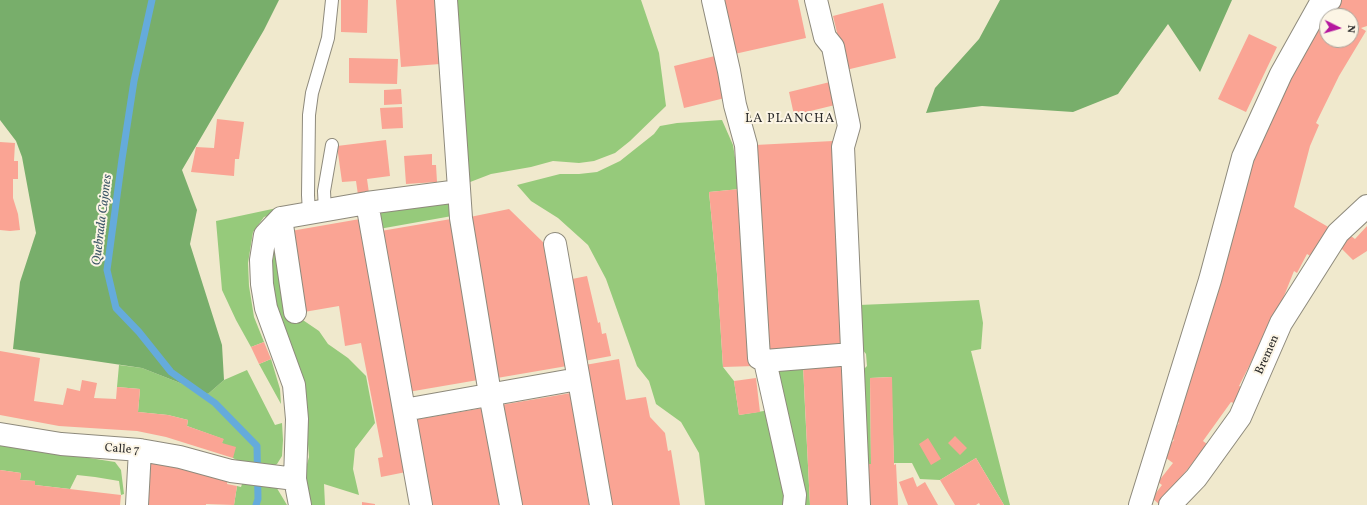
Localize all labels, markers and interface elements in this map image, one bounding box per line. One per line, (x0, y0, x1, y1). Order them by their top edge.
north arrow (1319, 8, 1359, 48)
text: N (1343, 24, 1358, 34)
district label: LA PLANCHA (745, 112, 835, 128)
water label: Quebrada Cajones (90, 174, 116, 266)
street label: Bremen (1253, 333, 1283, 377)
street label: Calle 7 (104, 442, 140, 458)

